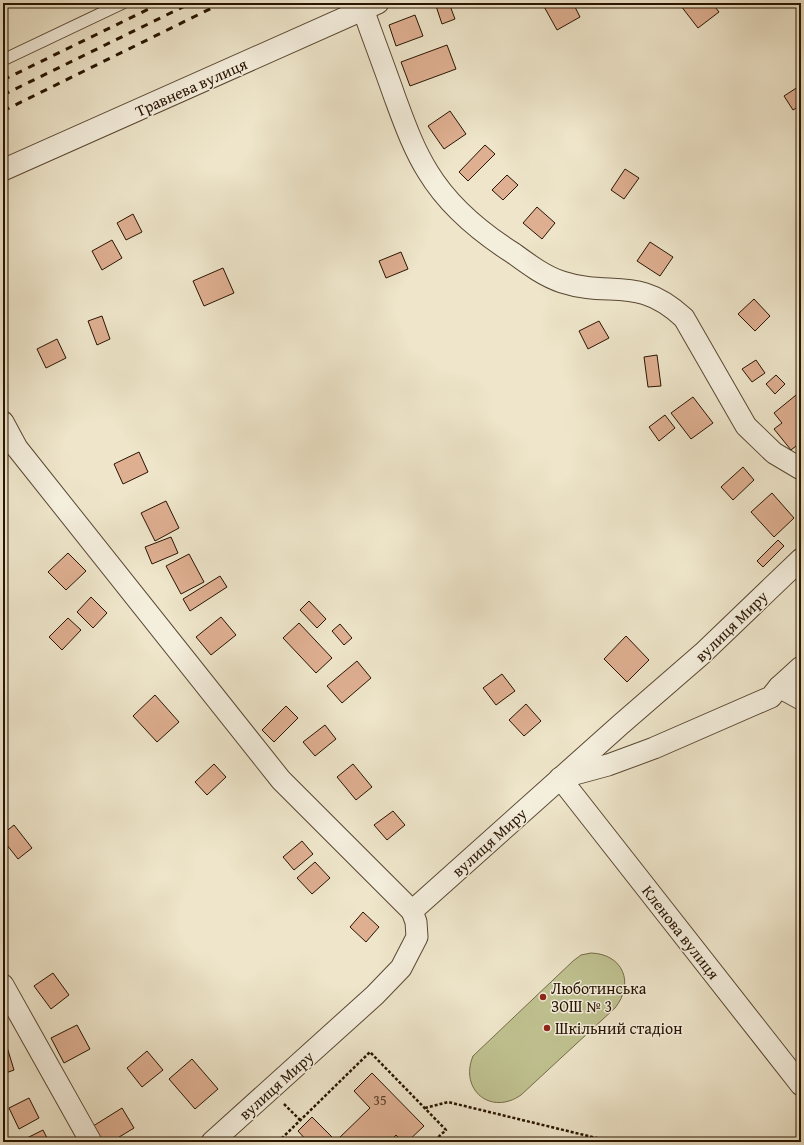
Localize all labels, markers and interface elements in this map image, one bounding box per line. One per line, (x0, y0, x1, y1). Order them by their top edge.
street label: Травнева вулиця (131, 52, 251, 122)
street label: вулиця Миру (689, 585, 773, 667)
street label: вулиця Миру (446, 802, 532, 882)
street label: Кленова вулиця (636, 880, 726, 984)
place label: Люботинська ЗОШ № 3 (551, 976, 647, 1018)
marker: Люботинська ЗОШ № 3 (538, 992, 548, 1002)
place label: Шкільний стадіон (555, 1016, 683, 1040)
marker: Шкільний стадіон (542, 1023, 552, 1033)
street label: вулиця Миру (233, 1045, 319, 1125)
house number: 35 (373, 1090, 387, 1110)

